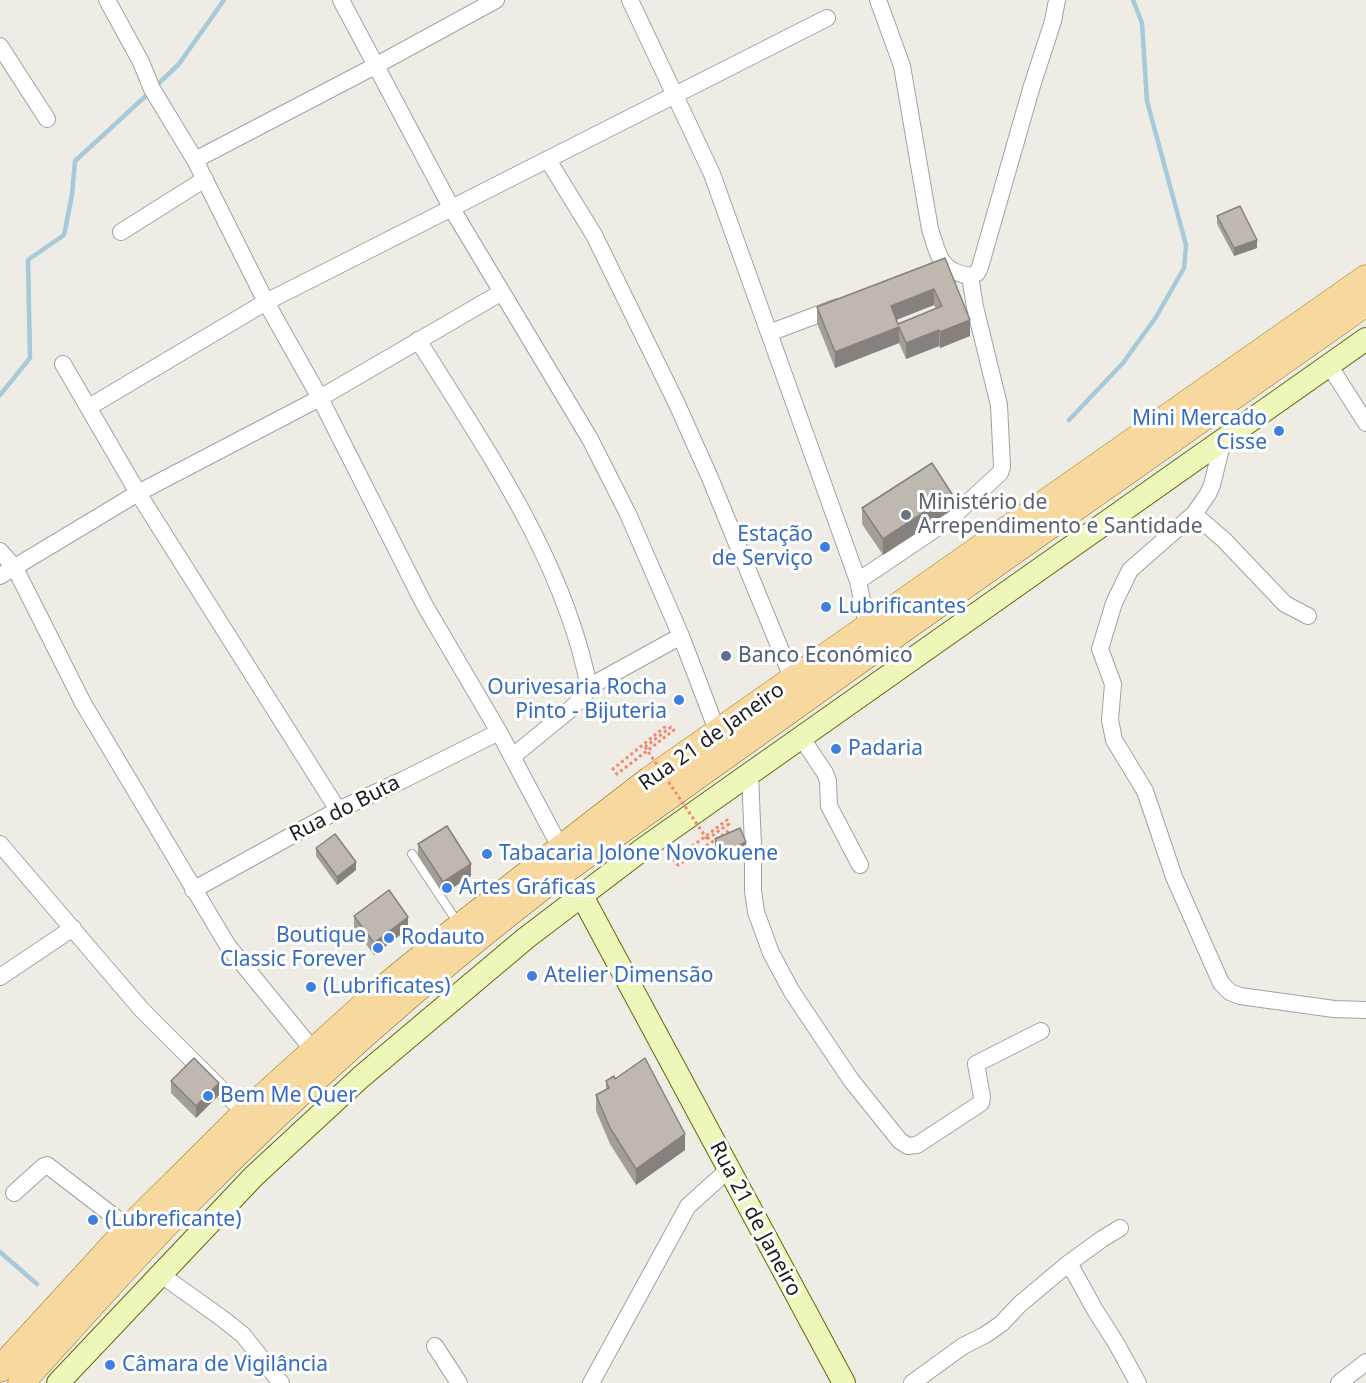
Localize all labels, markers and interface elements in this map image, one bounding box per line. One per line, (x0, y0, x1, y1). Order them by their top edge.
place label: Mini Mercado Cisse (1132, 406, 1267, 456)
marker: Mini Mercado Cisse (1272, 424, 1286, 438)
place label: Ministério de Arrependimento e Santidade (918, 490, 1203, 540)
marker: Ministério de Arrependimento e Santidade (899, 508, 913, 522)
place label: Estação de Serviço (712, 522, 813, 572)
marker: Estação de Serviço (818, 540, 832, 554)
place label: Lubrificantes (838, 594, 966, 620)
marker: Lubrificantes (819, 600, 833, 614)
place label: Banco Económico (738, 643, 913, 669)
marker: Banco Económico (719, 649, 733, 663)
place label: Ourivesaria Rocha Pinto - Bijuteria (487, 675, 667, 725)
street label: Rua 21 de Janeiro (634, 677, 790, 797)
marker: Ourivesaria Rocha Pinto - Bijuteria (672, 693, 686, 707)
place label: Padaria (848, 736, 923, 762)
marker: Padaria (829, 742, 843, 756)
street label: Rua do Buta (286, 770, 404, 848)
place label: Tabacaria Jolone Novokuene (499, 841, 778, 867)
marker: Tabacaria Jolone Novokuene (480, 847, 494, 861)
place label: Artes Gráficas (459, 875, 596, 901)
marker: Artes Gráficas (440, 881, 454, 895)
place label: Boutique Classic Forever (220, 923, 366, 973)
place label: Rodauto (401, 925, 485, 951)
marker: Rodauto (382, 931, 396, 945)
marker: Boutique Classic Forever (371, 941, 385, 955)
place label: Atelier Dimensão (544, 963, 713, 989)
marker: Atelier Dimensão (525, 969, 539, 983)
place label: (Lubrificates) (323, 974, 451, 1000)
marker: (Lubrificates) (304, 980, 318, 994)
place label: Bem Me Quer (220, 1083, 357, 1109)
marker: Bem Me Quer (201, 1089, 215, 1103)
street label: Rua 21 de Janeiro (704, 1137, 806, 1301)
place label: (Lubreficante) (105, 1207, 241, 1233)
marker: (Lubreficante) (86, 1213, 100, 1227)
place label: Câmara de Vigilância (122, 1352, 328, 1378)
marker: Câmara de Vigilância (103, 1358, 117, 1372)

